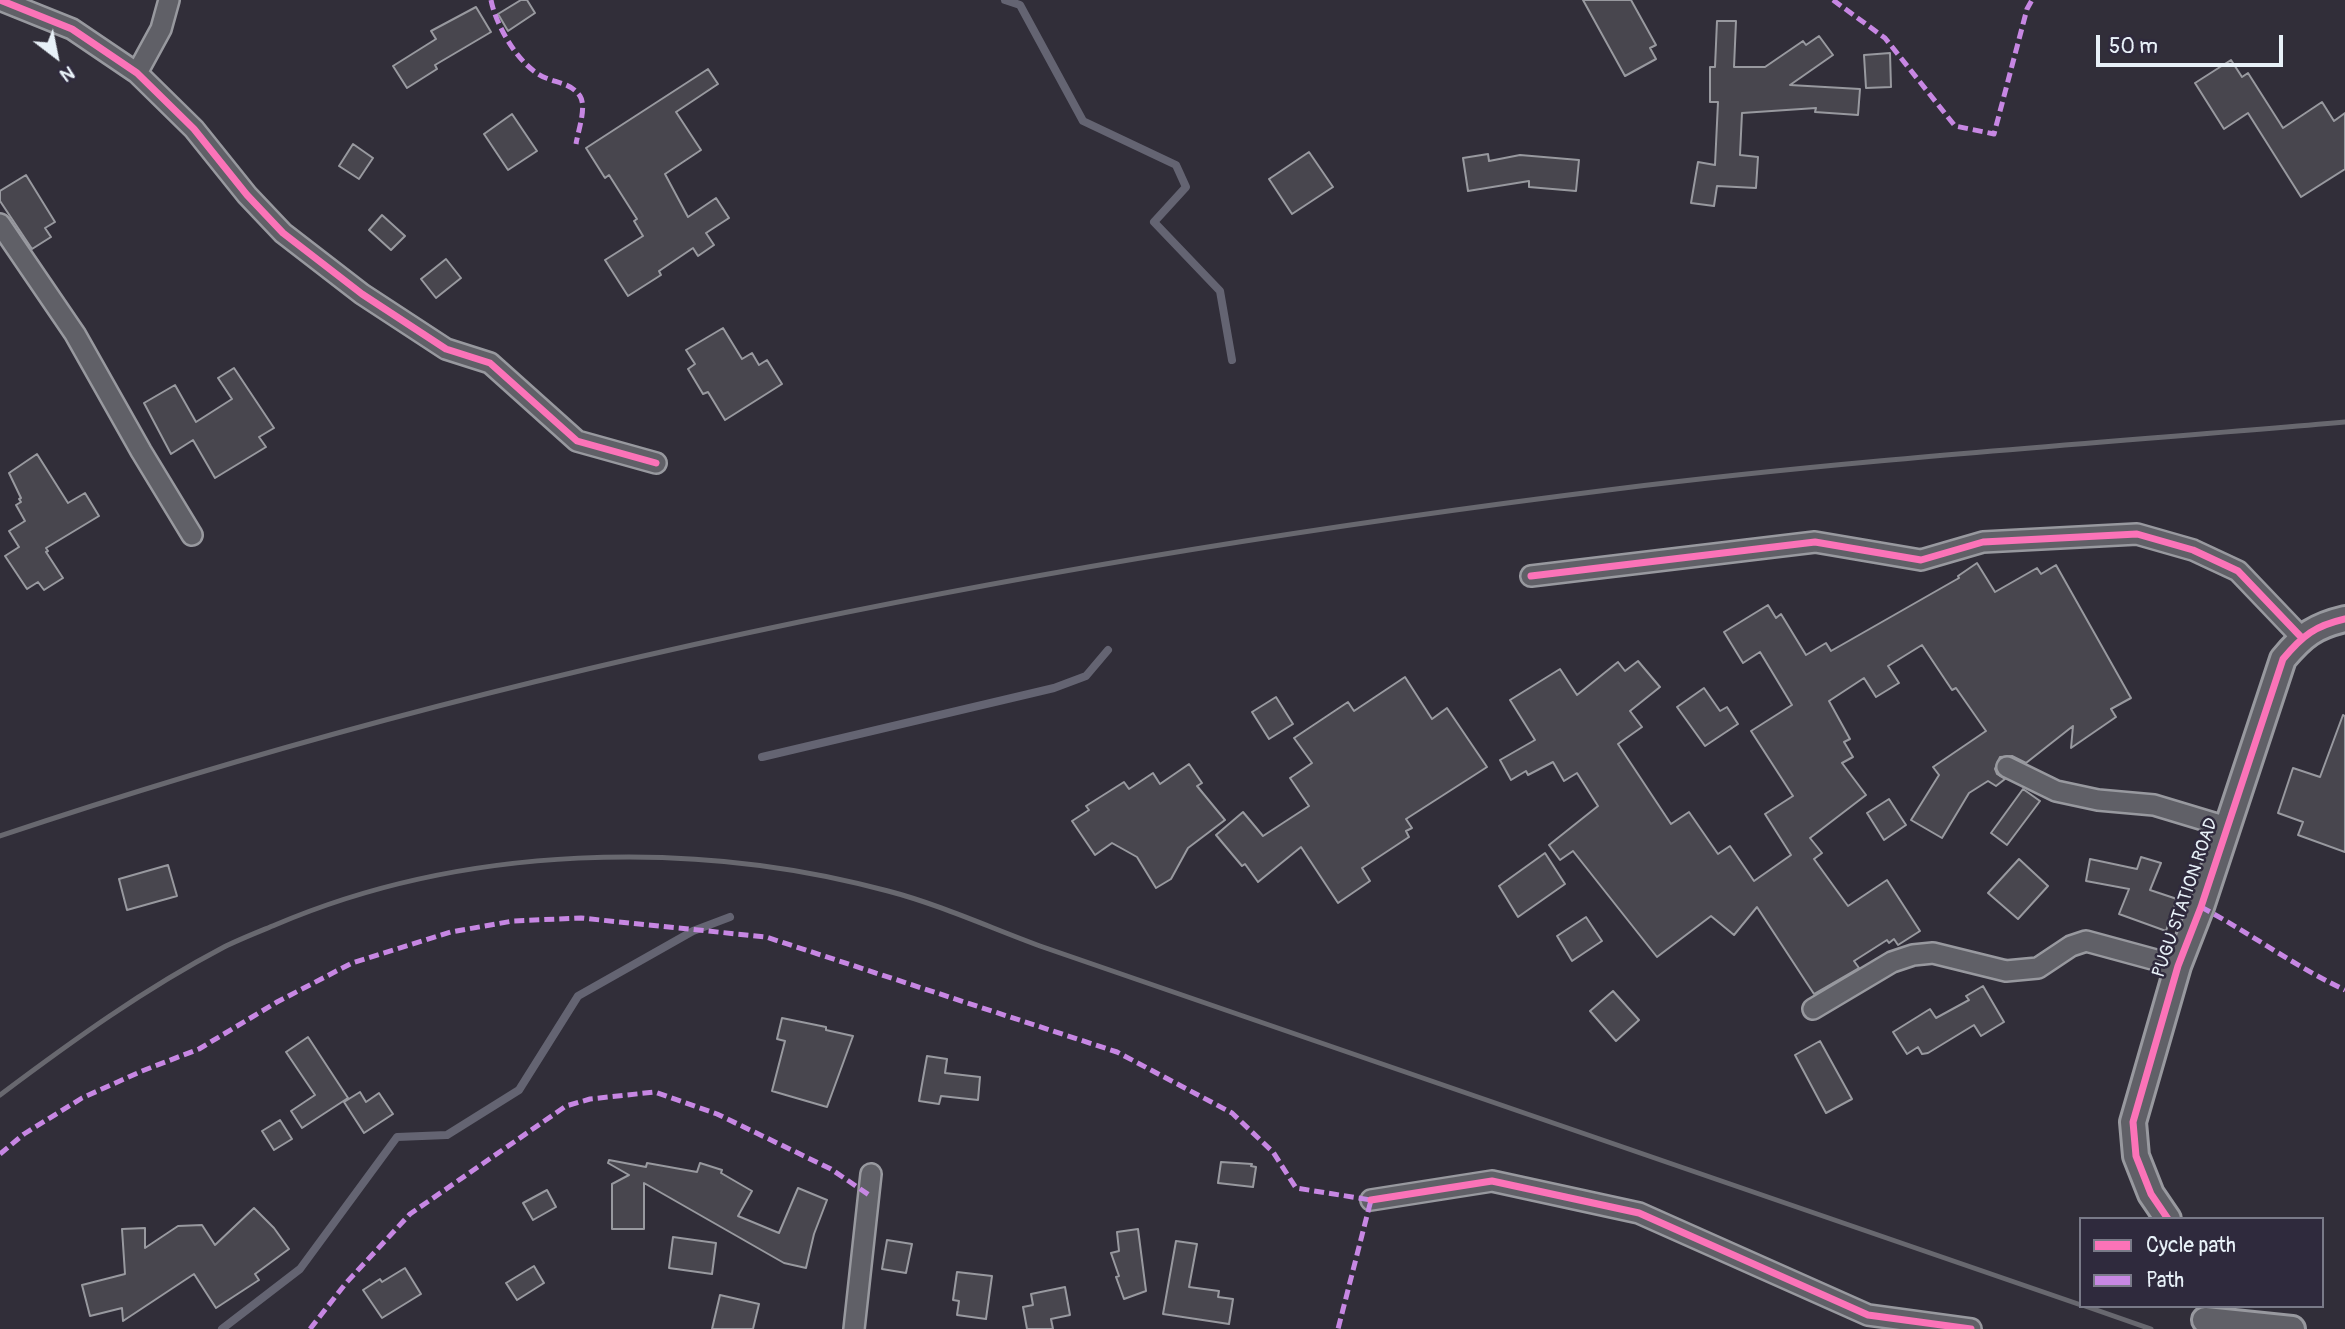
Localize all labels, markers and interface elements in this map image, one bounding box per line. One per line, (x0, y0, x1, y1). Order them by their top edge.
north arrow (21, 21, 91, 91)
scale bar (2100, 21, 2287, 65)
text: 50 m (2109, 33, 2158, 60)
text: N (55, 60, 79, 87)
street label: PUGU STATION ROAD (2149, 815, 2223, 981)
legend (2079, 1217, 2324, 1308)
text: Cycle path (2146, 1232, 2236, 1259)
text: Path (2146, 1267, 2184, 1294)

